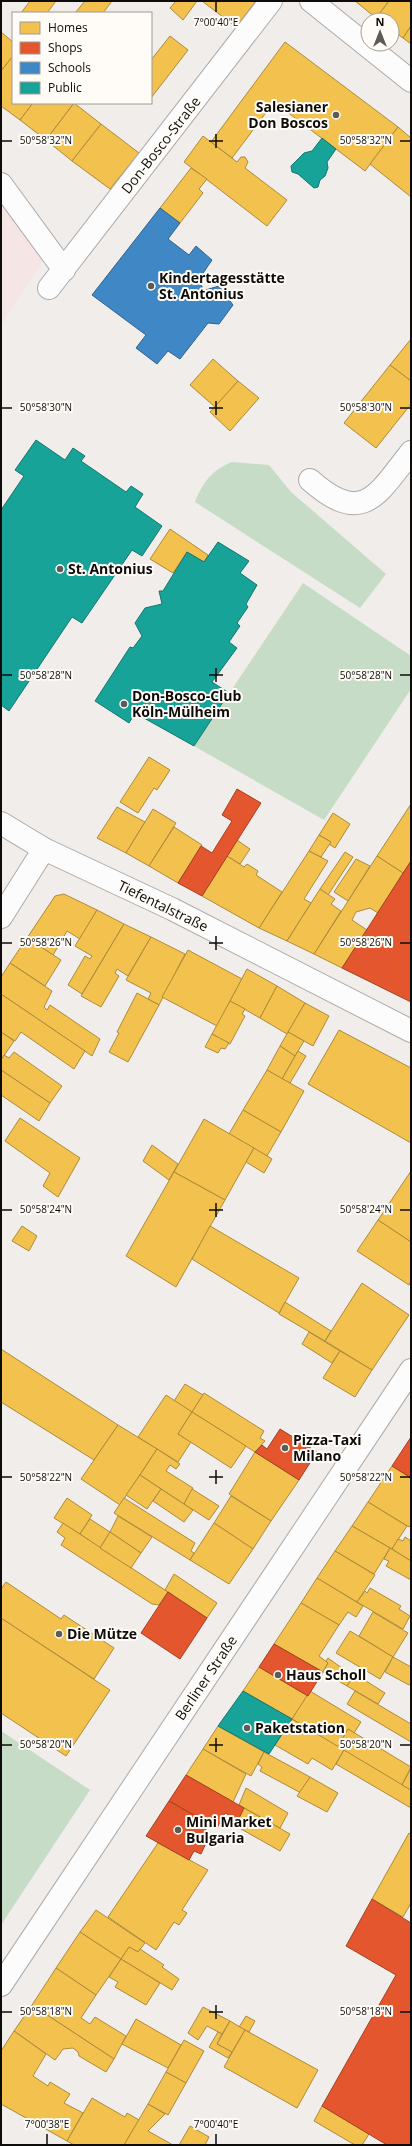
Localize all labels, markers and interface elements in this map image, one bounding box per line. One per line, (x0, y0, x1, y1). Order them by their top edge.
legend (12, 12, 152, 104)
north arrow (360, 12, 400, 52)
text: N (376, 14, 384, 29)
text: 7°00'40"E (194, 15, 238, 29)
text: Homes (48, 19, 88, 36)
text: Shops (48, 39, 83, 56)
text: Schools (48, 59, 91, 76)
text: Public (48, 79, 82, 96)
street label: Don-Bosco-Straße (117, 92, 205, 197)
place label: Salesianer Don Boscos (248, 97, 329, 132)
marker: Salesianer Don Boscos (331, 110, 341, 120)
text: 50°58'32"N (20, 133, 72, 147)
text: 50°58'32"N (340, 133, 392, 147)
place label: Kindertagesstätte St. Antonius (159, 268, 285, 303)
marker: Kindertagesstätte St. Antonius (146, 281, 156, 291)
text: 50°58'30"N (20, 400, 72, 414)
text: 50°58'30"N (340, 400, 392, 414)
place label: St. Antonius (68, 559, 153, 578)
marker: St. Antonius (55, 564, 65, 574)
text: 50°58'28"N (20, 668, 72, 682)
text: 50°58'28"N (340, 668, 392, 682)
place label: Don-Bosco-Club Köln-Mülheim (132, 686, 242, 721)
marker: Don-Bosco-Club Köln-Mülheim (119, 699, 129, 709)
street label: Tiefentalstraße (115, 875, 212, 936)
text: 50°58'26"N (20, 935, 72, 949)
text: 50°58'26"N (340, 935, 392, 949)
text: 50°58'24"N (20, 1202, 72, 1216)
text: 50°58'24"N (340, 1202, 392, 1216)
place label: Pizza-Taxi Milano (293, 1430, 362, 1465)
marker: Pizza-Taxi Milano (280, 1443, 290, 1453)
text: 50°58'22"N (20, 1470, 72, 1484)
text: 50°58'22"N (340, 1470, 392, 1484)
place label: Die Mütze (67, 1624, 137, 1643)
marker: Die Mütze (54, 1629, 64, 1639)
street label: Berliner Straße (170, 1632, 241, 1724)
place label: Haus Scholl (286, 1665, 366, 1684)
marker: Haus Scholl (273, 1670, 283, 1680)
place label: Paketstation (255, 1718, 345, 1737)
marker: Paketstation (242, 1723, 252, 1733)
text: 50°58'20"N (20, 1737, 72, 1751)
text: 50°58'20"N (340, 1737, 392, 1751)
place label: Mini Market Bulgaria (186, 1812, 272, 1847)
marker: Mini Market Bulgaria (173, 1825, 183, 1835)
text: 50°58'18"N (20, 2004, 72, 2018)
text: 50°58'18"N (340, 2004, 392, 2018)
text: 7°00'38"E (25, 2117, 69, 2131)
text: 7°00'40"E (194, 2117, 238, 2131)

